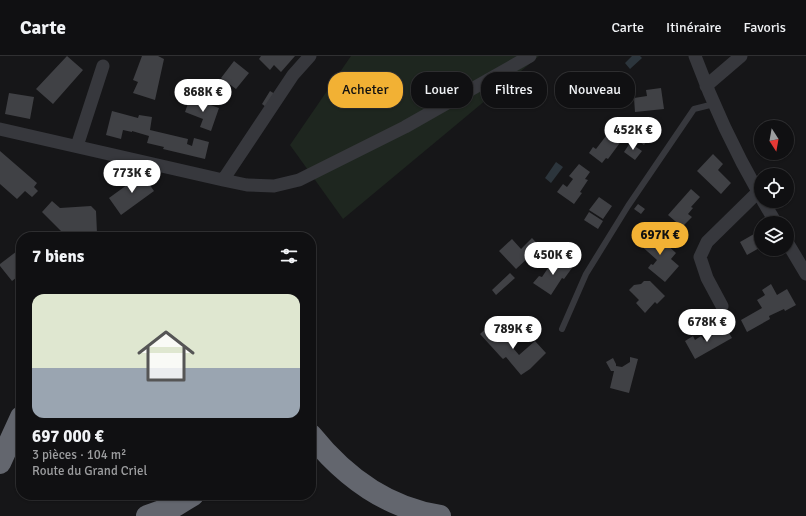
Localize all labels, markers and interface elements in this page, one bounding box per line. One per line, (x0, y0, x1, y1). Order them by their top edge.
text: Carte (20, 16, 66, 40)
text: Carte (611, 19, 644, 36)
text: Itinéraire (666, 19, 722, 36)
text: Favoris (744, 19, 786, 36)
chip: Acheter (328, 72, 403, 108)
chip: Louer (411, 72, 473, 108)
chip: Filtres (481, 72, 547, 108)
chip: Nouveau (555, 72, 635, 108)
pin: 868K € (170, 79, 236, 113)
text: 868K € (183, 84, 223, 100)
pin: 452K € (600, 117, 666, 151)
north arrow (754, 120, 794, 160)
map controls (754, 120, 794, 256)
text: 452K € (613, 122, 653, 138)
pin: 773K € (99, 160, 165, 194)
text: 773K € (112, 165, 152, 181)
button: locate (754, 168, 794, 208)
button: layers (754, 216, 794, 256)
pin: 697K € (627, 222, 693, 256)
text: 697K € (640, 227, 680, 243)
pin: 450K € (520, 242, 586, 276)
icon: filters (278, 245, 300, 267)
text: 7 biens (32, 246, 84, 267)
text: 450K € (533, 247, 573, 263)
pin: 678K € (674, 309, 740, 343)
text: 678K € (687, 314, 727, 330)
pin: 789K € (480, 316, 546, 350)
icon: home (130, 320, 202, 392)
text: 789K € (493, 321, 533, 337)
text: 697 000 € (32, 426, 104, 447)
text: 3 pièces · 104 m² (32, 447, 126, 463)
text: Route du Grand Criel (32, 463, 147, 479)

